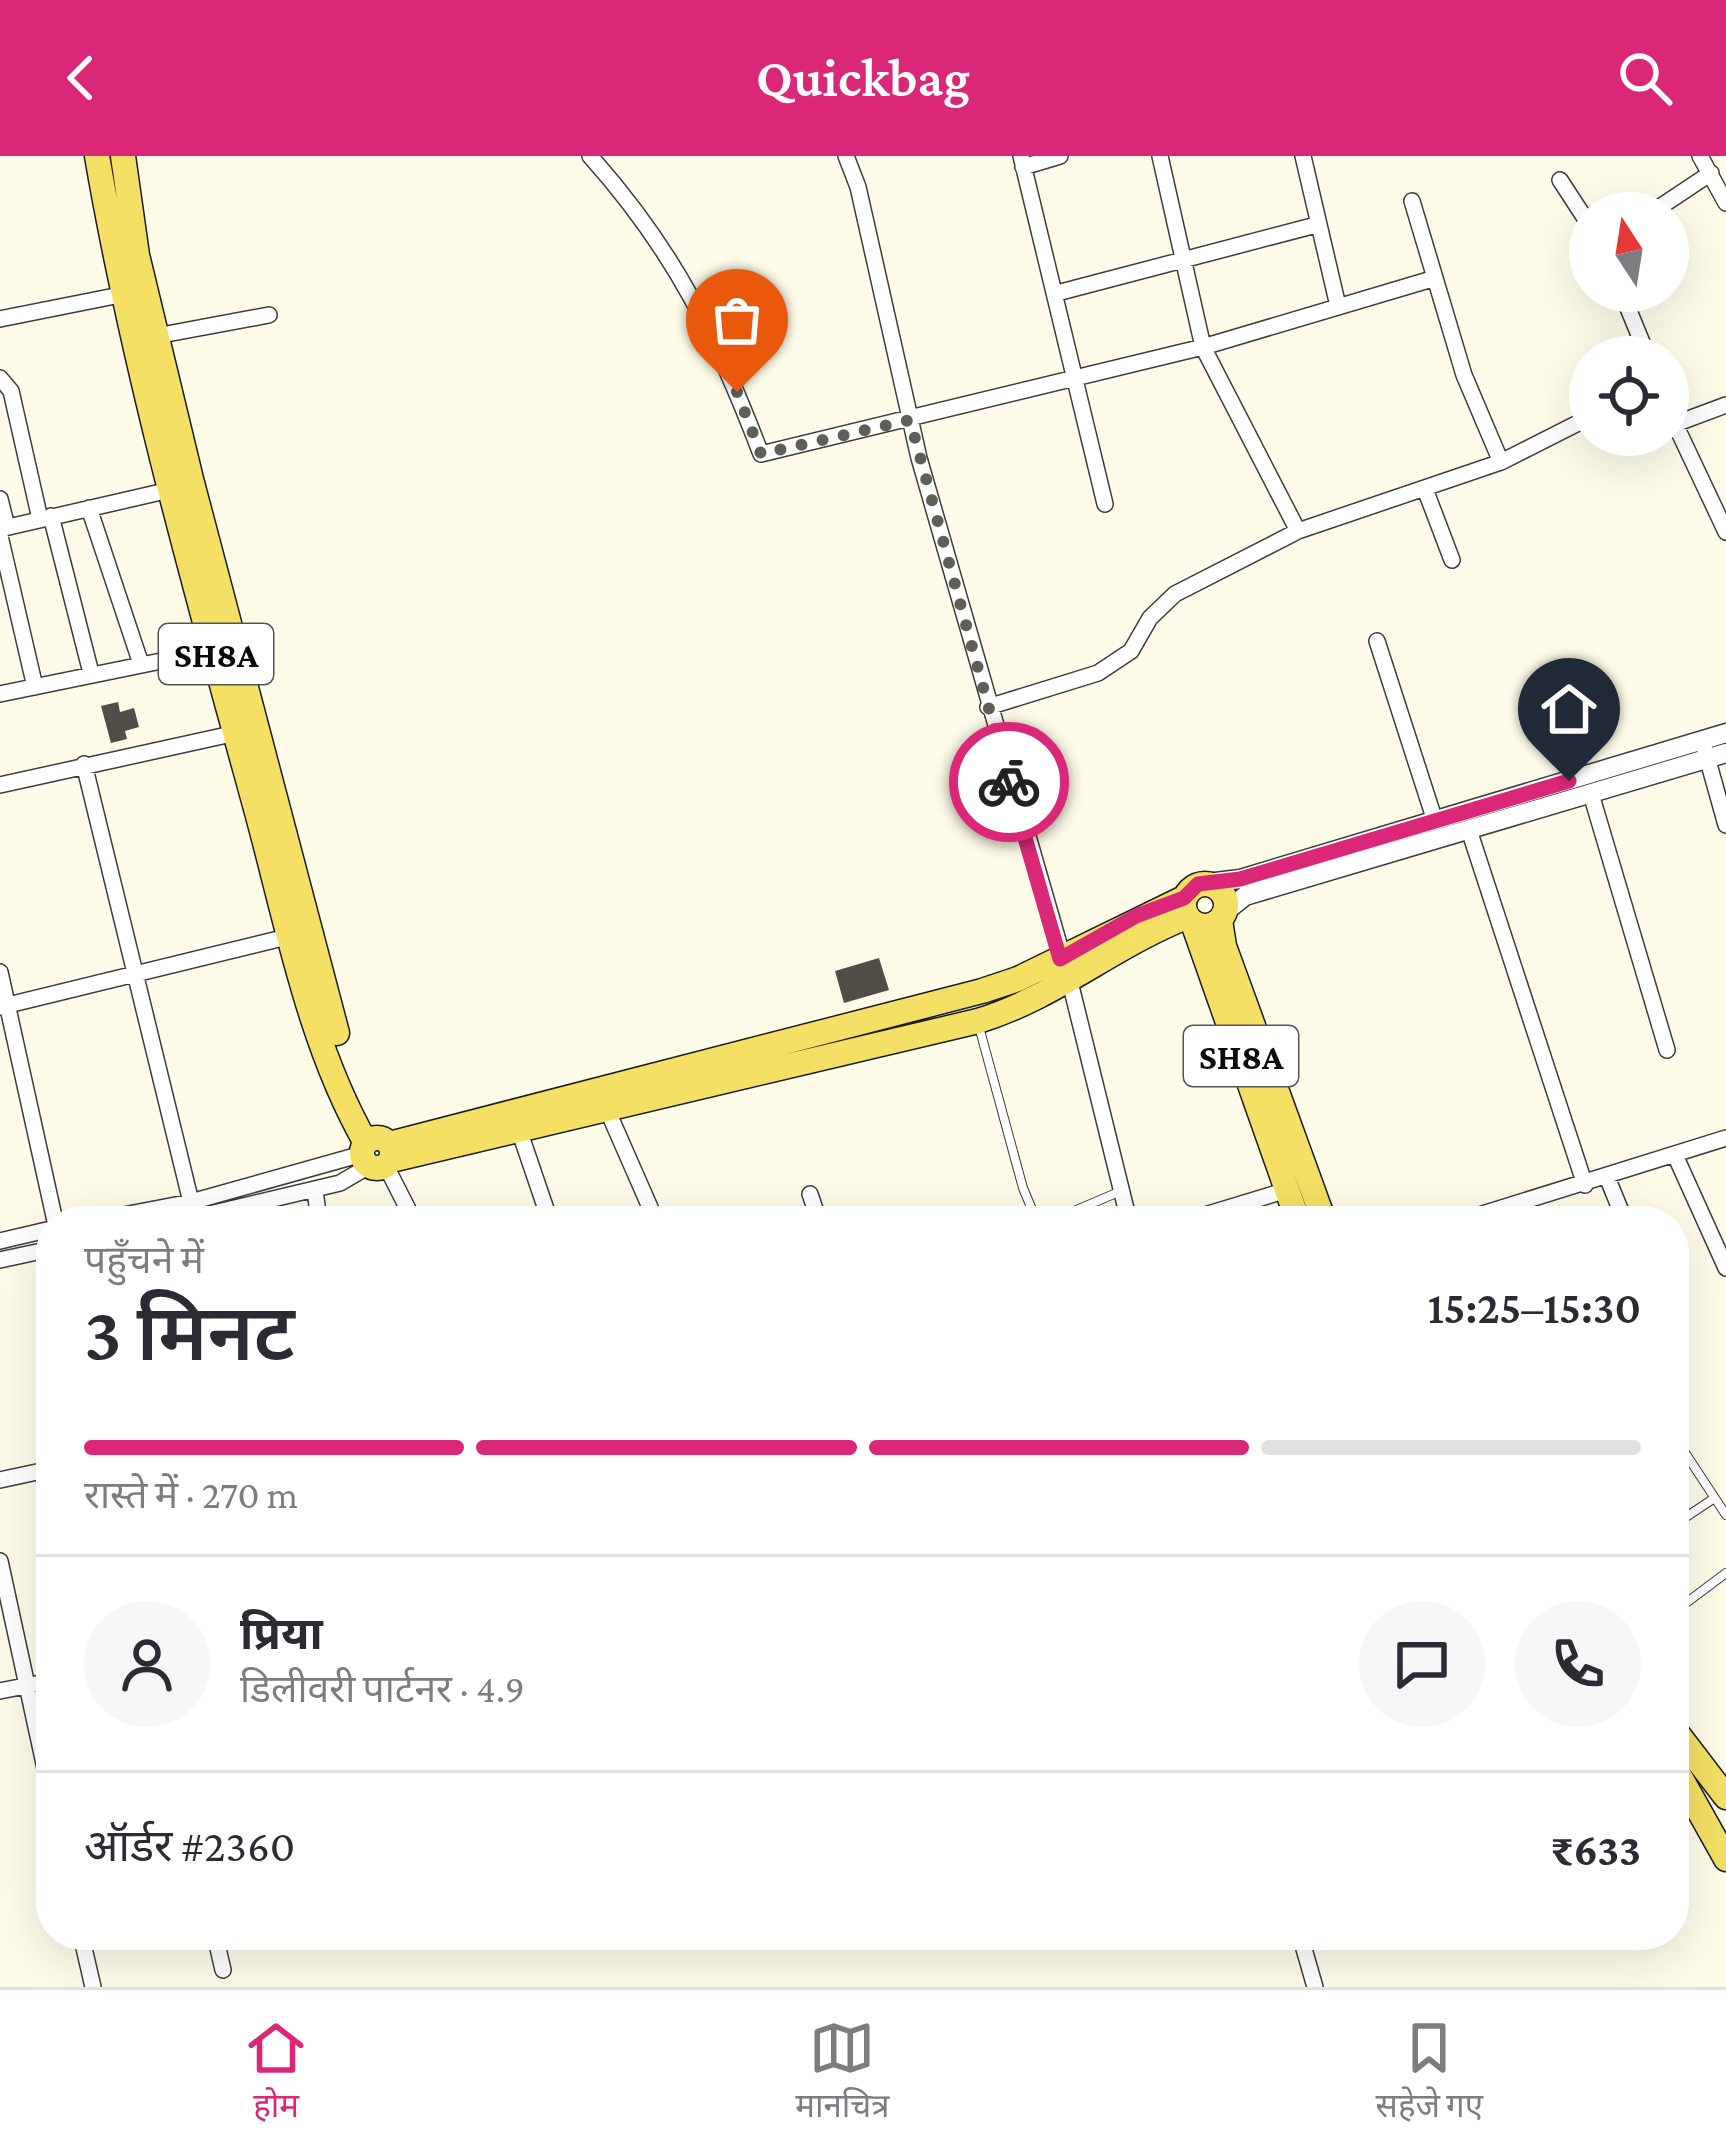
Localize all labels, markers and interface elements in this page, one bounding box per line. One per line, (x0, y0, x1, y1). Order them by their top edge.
icon: back (48, 45, 114, 111)
icon: search (1612, 45, 1678, 111)
text: Quickbag (756, 48, 970, 108)
north arrow (1569, 192, 1689, 312)
map controls (1569, 192, 1689, 456)
pin (686, 269, 788, 392)
icon: bag (704, 287, 770, 353)
button: locate (1569, 336, 1689, 456)
road number: SH8A (159, 624, 273, 684)
pin (1518, 658, 1620, 781)
icon: home (1536, 676, 1602, 742)
courier (949, 722, 1069, 842)
icon: bike (976, 749, 1042, 815)
road number: SH8A (1184, 1026, 1298, 1086)
text: पहुँचने में (84, 1238, 204, 1281)
text: 15:25–15:30 (1428, 1283, 1641, 1333)
text: 3 मिनट (84, 1290, 295, 1377)
text: रास्ते में · 270 m (84, 1473, 298, 1516)
button: person (84, 1601, 210, 1727)
button: chat (1359, 1601, 1485, 1727)
button: phone (1515, 1601, 1641, 1727)
text: प्रिया (240, 1609, 323, 1659)
text: डिलीवरी पार्टनर · 4.9 (240, 1667, 525, 1710)
text: ऑर्डर #2360 (84, 1821, 295, 1871)
text: ₹633 (1550, 1825, 1641, 1875)
tab: होम (243, 2015, 309, 2130)
tab: मानचित्र (795, 2015, 889, 2130)
tab: सहेजे गए (1376, 2015, 1483, 2130)

